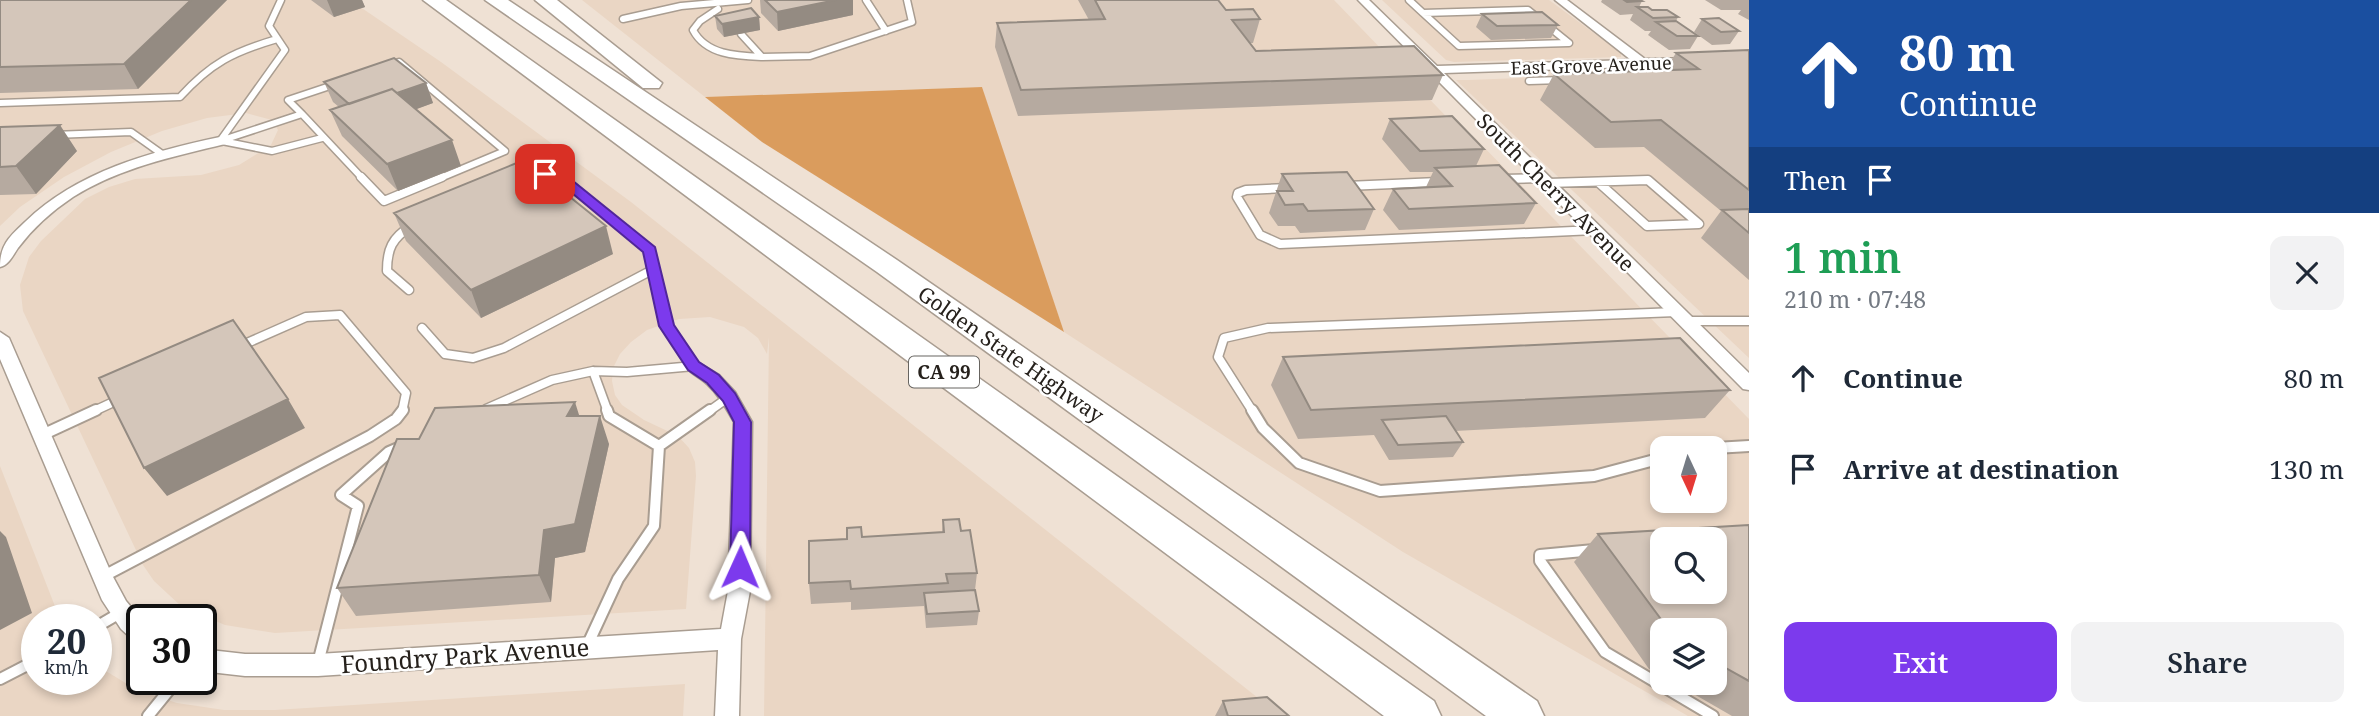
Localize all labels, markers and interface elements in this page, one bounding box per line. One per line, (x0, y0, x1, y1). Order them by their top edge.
text: 80 m (1899, 19, 2015, 85)
icon: ahead (1784, 28, 1875, 119)
street label: East Grove Avenue (1510, 50, 1672, 80)
text: Continue (1899, 82, 2037, 125)
street label: South Cherry Avenue (1471, 107, 1641, 277)
pin (515, 144, 575, 204)
icon: arrive (526, 155, 564, 193)
icon: arrive (1861, 161, 1899, 199)
text: Then (1784, 162, 1847, 198)
text: 1 min (1784, 228, 1901, 285)
button: close (2270, 236, 2344, 310)
street label: Golden State Highway (913, 279, 1110, 429)
text: 210 m · 07:48 (1784, 283, 1926, 315)
road number: CA 99 (909, 356, 979, 388)
icon: ahead (1784, 359, 1822, 397)
text: Continue (1843, 360, 1963, 396)
text: 80 m (2284, 360, 2344, 396)
north arrow (1650, 436, 1727, 513)
map controls (1650, 436, 1727, 695)
icon: arrive (1784, 450, 1822, 488)
text: Arrive at destination (1843, 451, 2119, 487)
text: 130 m (2269, 451, 2344, 487)
button: search (1650, 527, 1727, 604)
position arrow (703, 530, 777, 604)
speed limit sign: 30 (126, 604, 217, 695)
text: 20 (47, 617, 86, 664)
button: layers (1650, 618, 1727, 695)
button: Exit (1784, 622, 2057, 702)
button: Share (2071, 622, 2344, 702)
street label: Foundry Park Avenue (340, 630, 590, 680)
text: km/h (44, 655, 89, 679)

